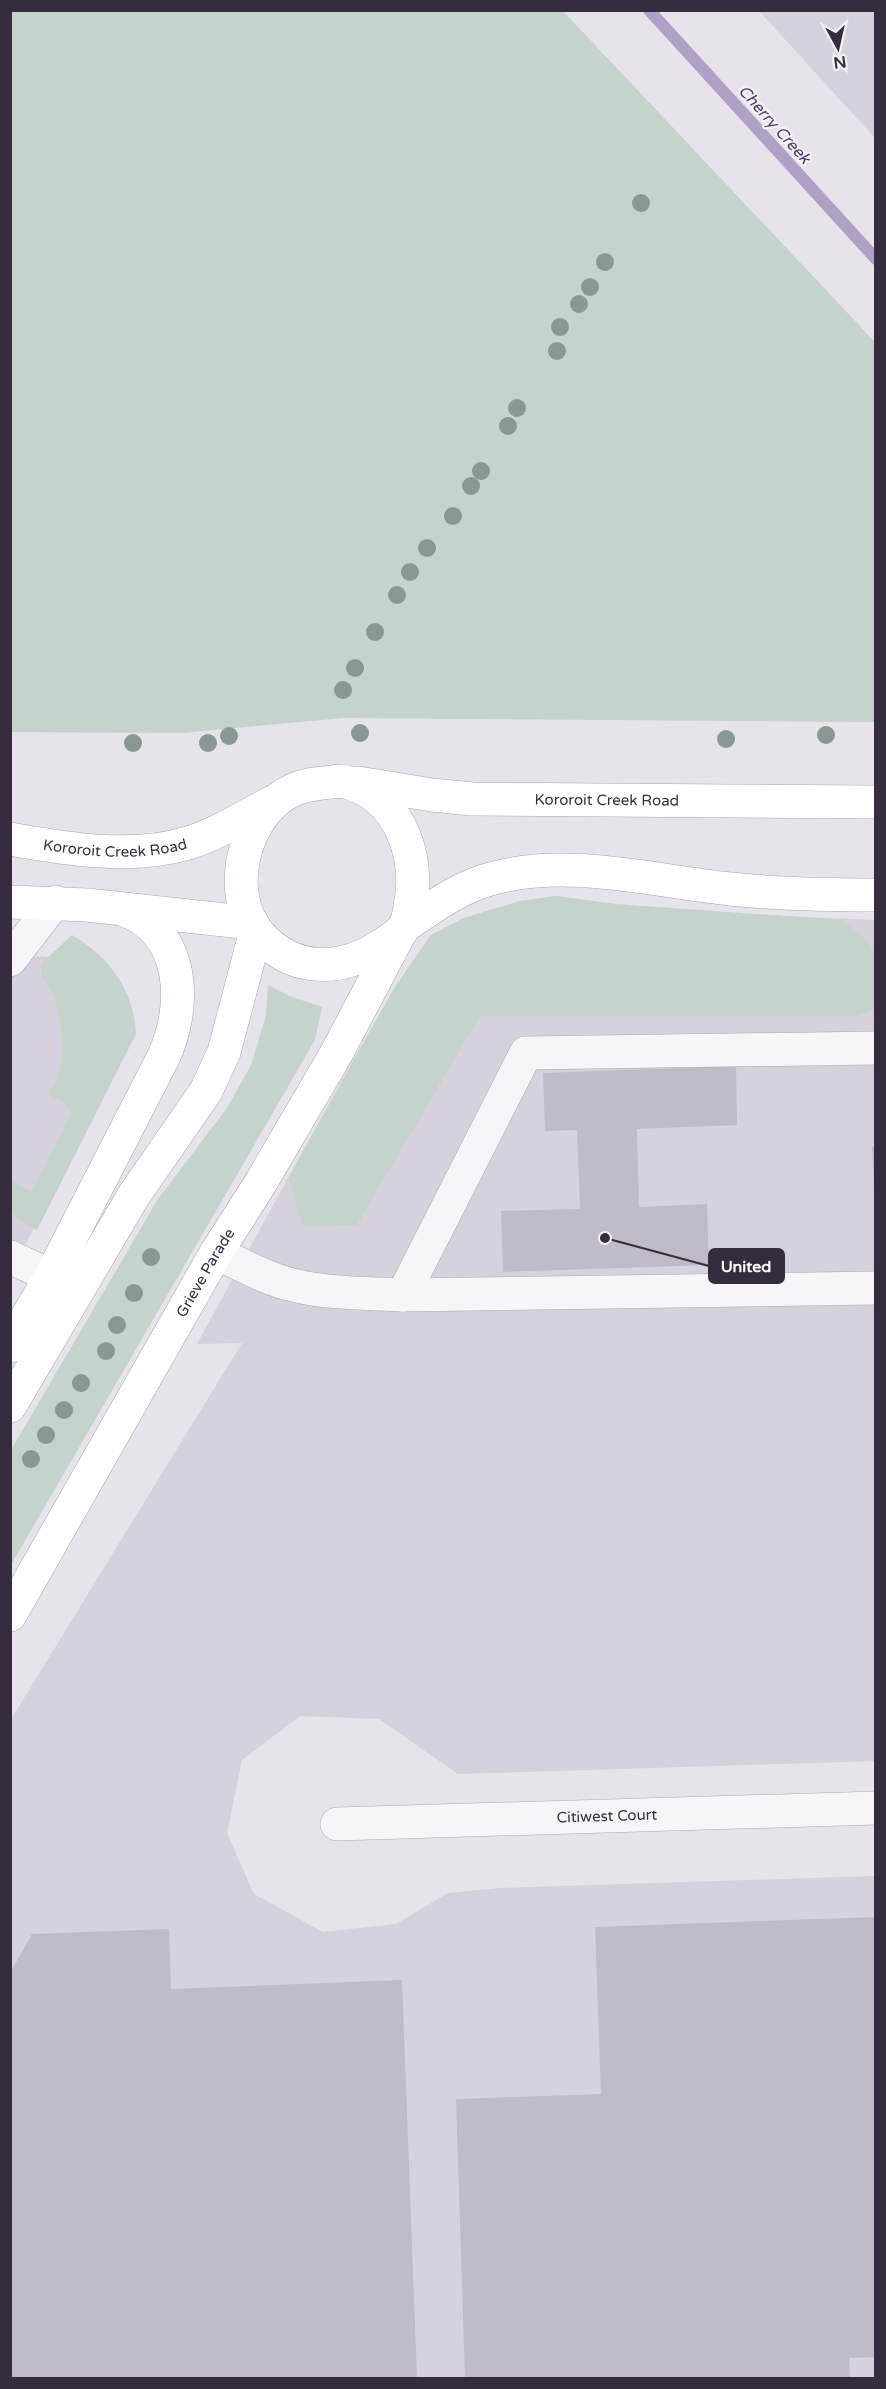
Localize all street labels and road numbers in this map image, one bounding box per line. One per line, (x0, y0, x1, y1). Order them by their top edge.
street label: Kororoit Creek Road (534, 790, 679, 810)
street label: Kororoit Creek Road (42, 835, 189, 861)
street label: Grieve Parade (172, 1225, 238, 1320)
street label: Citiwest Court (556, 1805, 658, 1826)

